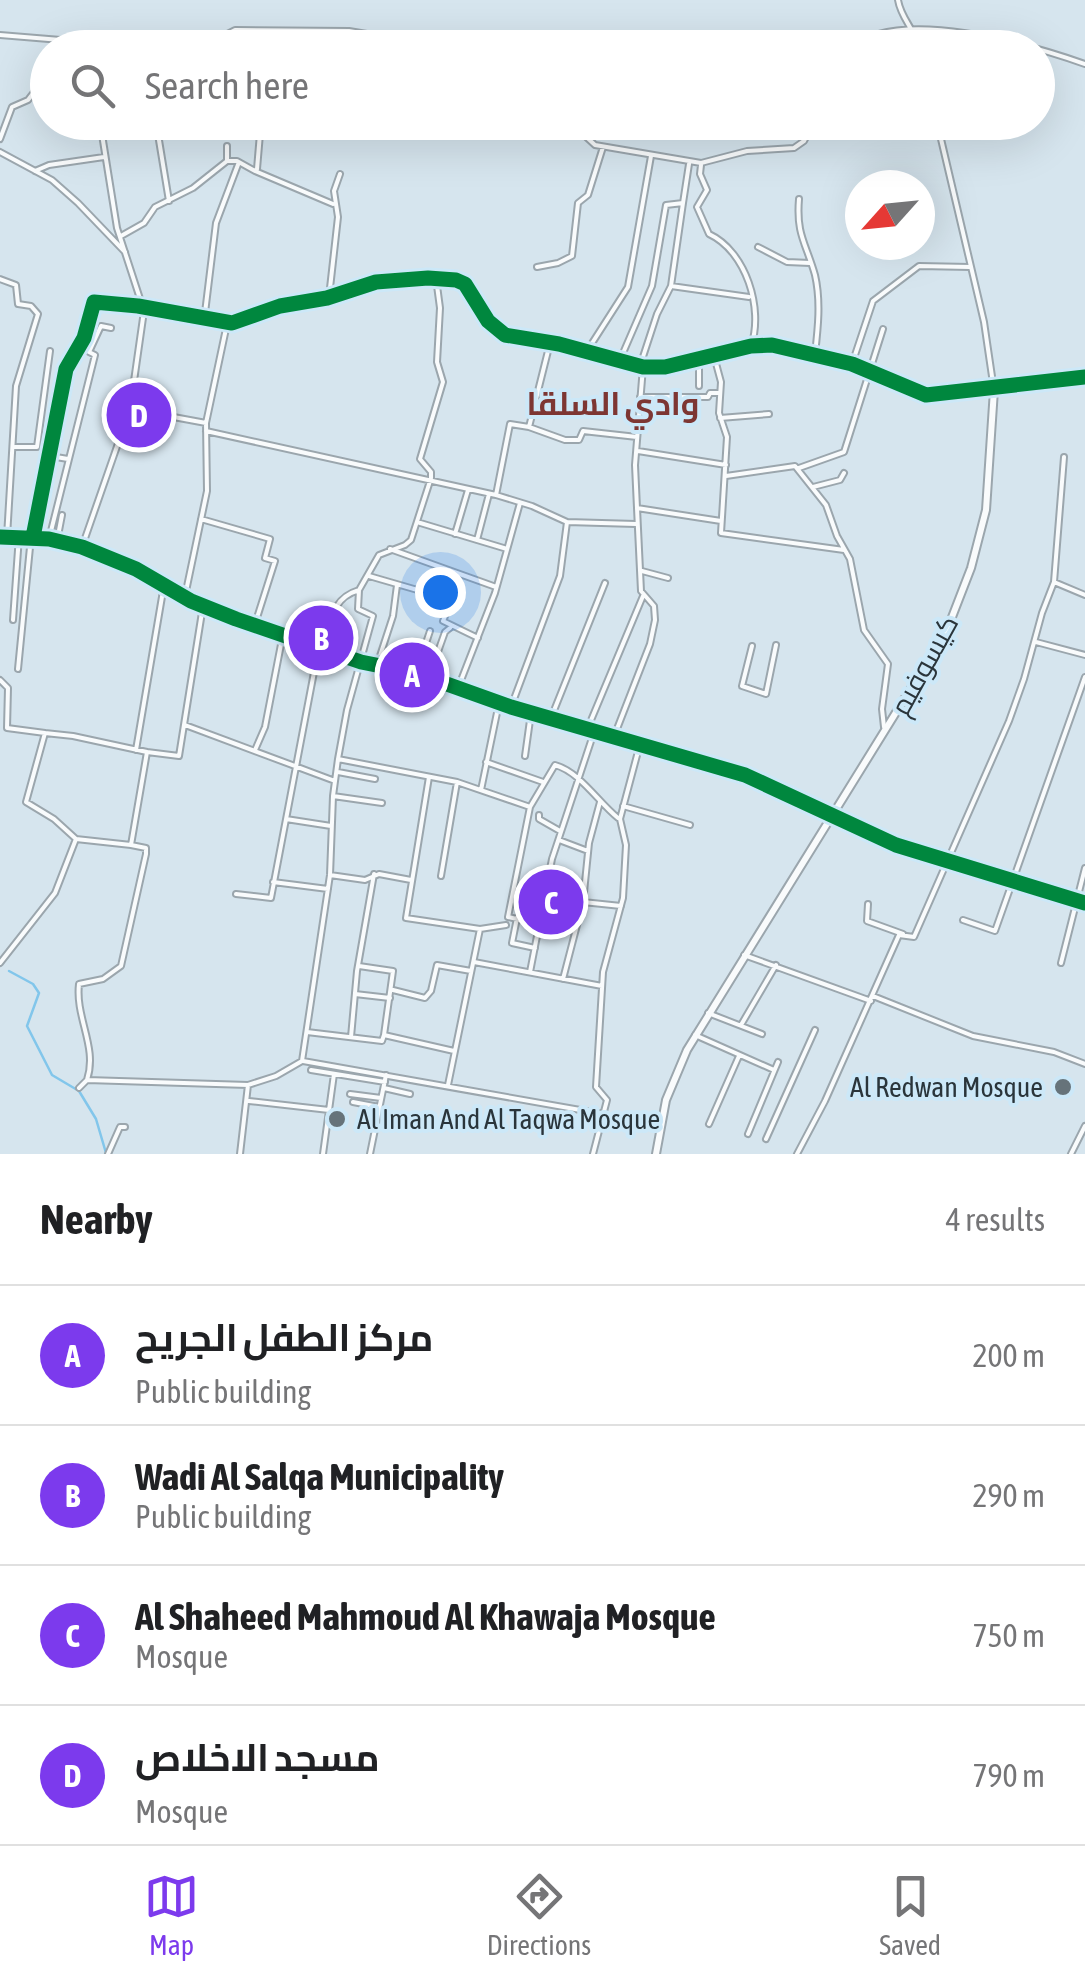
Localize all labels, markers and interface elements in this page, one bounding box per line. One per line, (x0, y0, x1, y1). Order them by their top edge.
search box (30, 30, 1055, 140)
icon: search (65, 58, 120, 113)
text: Search here (145, 64, 309, 107)
north arrow (845, 170, 935, 260)
pin: D (106, 378, 172, 452)
district label: وادي السلقا (526, 385, 700, 430)
your location (415, 567, 466, 618)
pin: B (288, 600, 354, 676)
street label: كيسوفيم (883, 609, 968, 723)
pin: A (380, 638, 444, 712)
pin: C (518, 864, 584, 940)
place label: Al Redwan Mosque (850, 1071, 1043, 1103)
marker: Al Redwan Mosque (1052, 1076, 1074, 1098)
place label: Al Iman And Al Taqwa Mosque (357, 1103, 660, 1135)
marker: Al Iman And Al Taqwa Mosque (326, 1108, 348, 1130)
text: Nearby (40, 1195, 153, 1243)
text: 4 results (946, 1201, 1045, 1238)
text: مركز الطفل الجريح (135, 1316, 433, 1359)
text: A (65, 1337, 80, 1374)
text: 200 m (972, 1337, 1045, 1374)
text: Public building (135, 1373, 311, 1410)
text: Wadi Al Salqa Municipality (135, 1455, 504, 1498)
text: B (65, 1477, 80, 1514)
text: 290 m (972, 1477, 1045, 1514)
text: Public building (135, 1498, 311, 1535)
text: Al Shaheed Mahmoud Al Khawaja Mosque (135, 1595, 716, 1638)
text: C (65, 1617, 80, 1654)
text: 750 m (972, 1617, 1045, 1654)
text: Mosque (135, 1638, 228, 1675)
text: مسجد الاخلاص (135, 1736, 380, 1779)
text: D (64, 1757, 81, 1794)
text: 790 m (972, 1757, 1045, 1794)
text: Mosque (135, 1793, 228, 1830)
tab: Map (144, 1869, 199, 1961)
tab: Directions (487, 1869, 591, 1961)
tab: Saved (879, 1869, 941, 1961)

